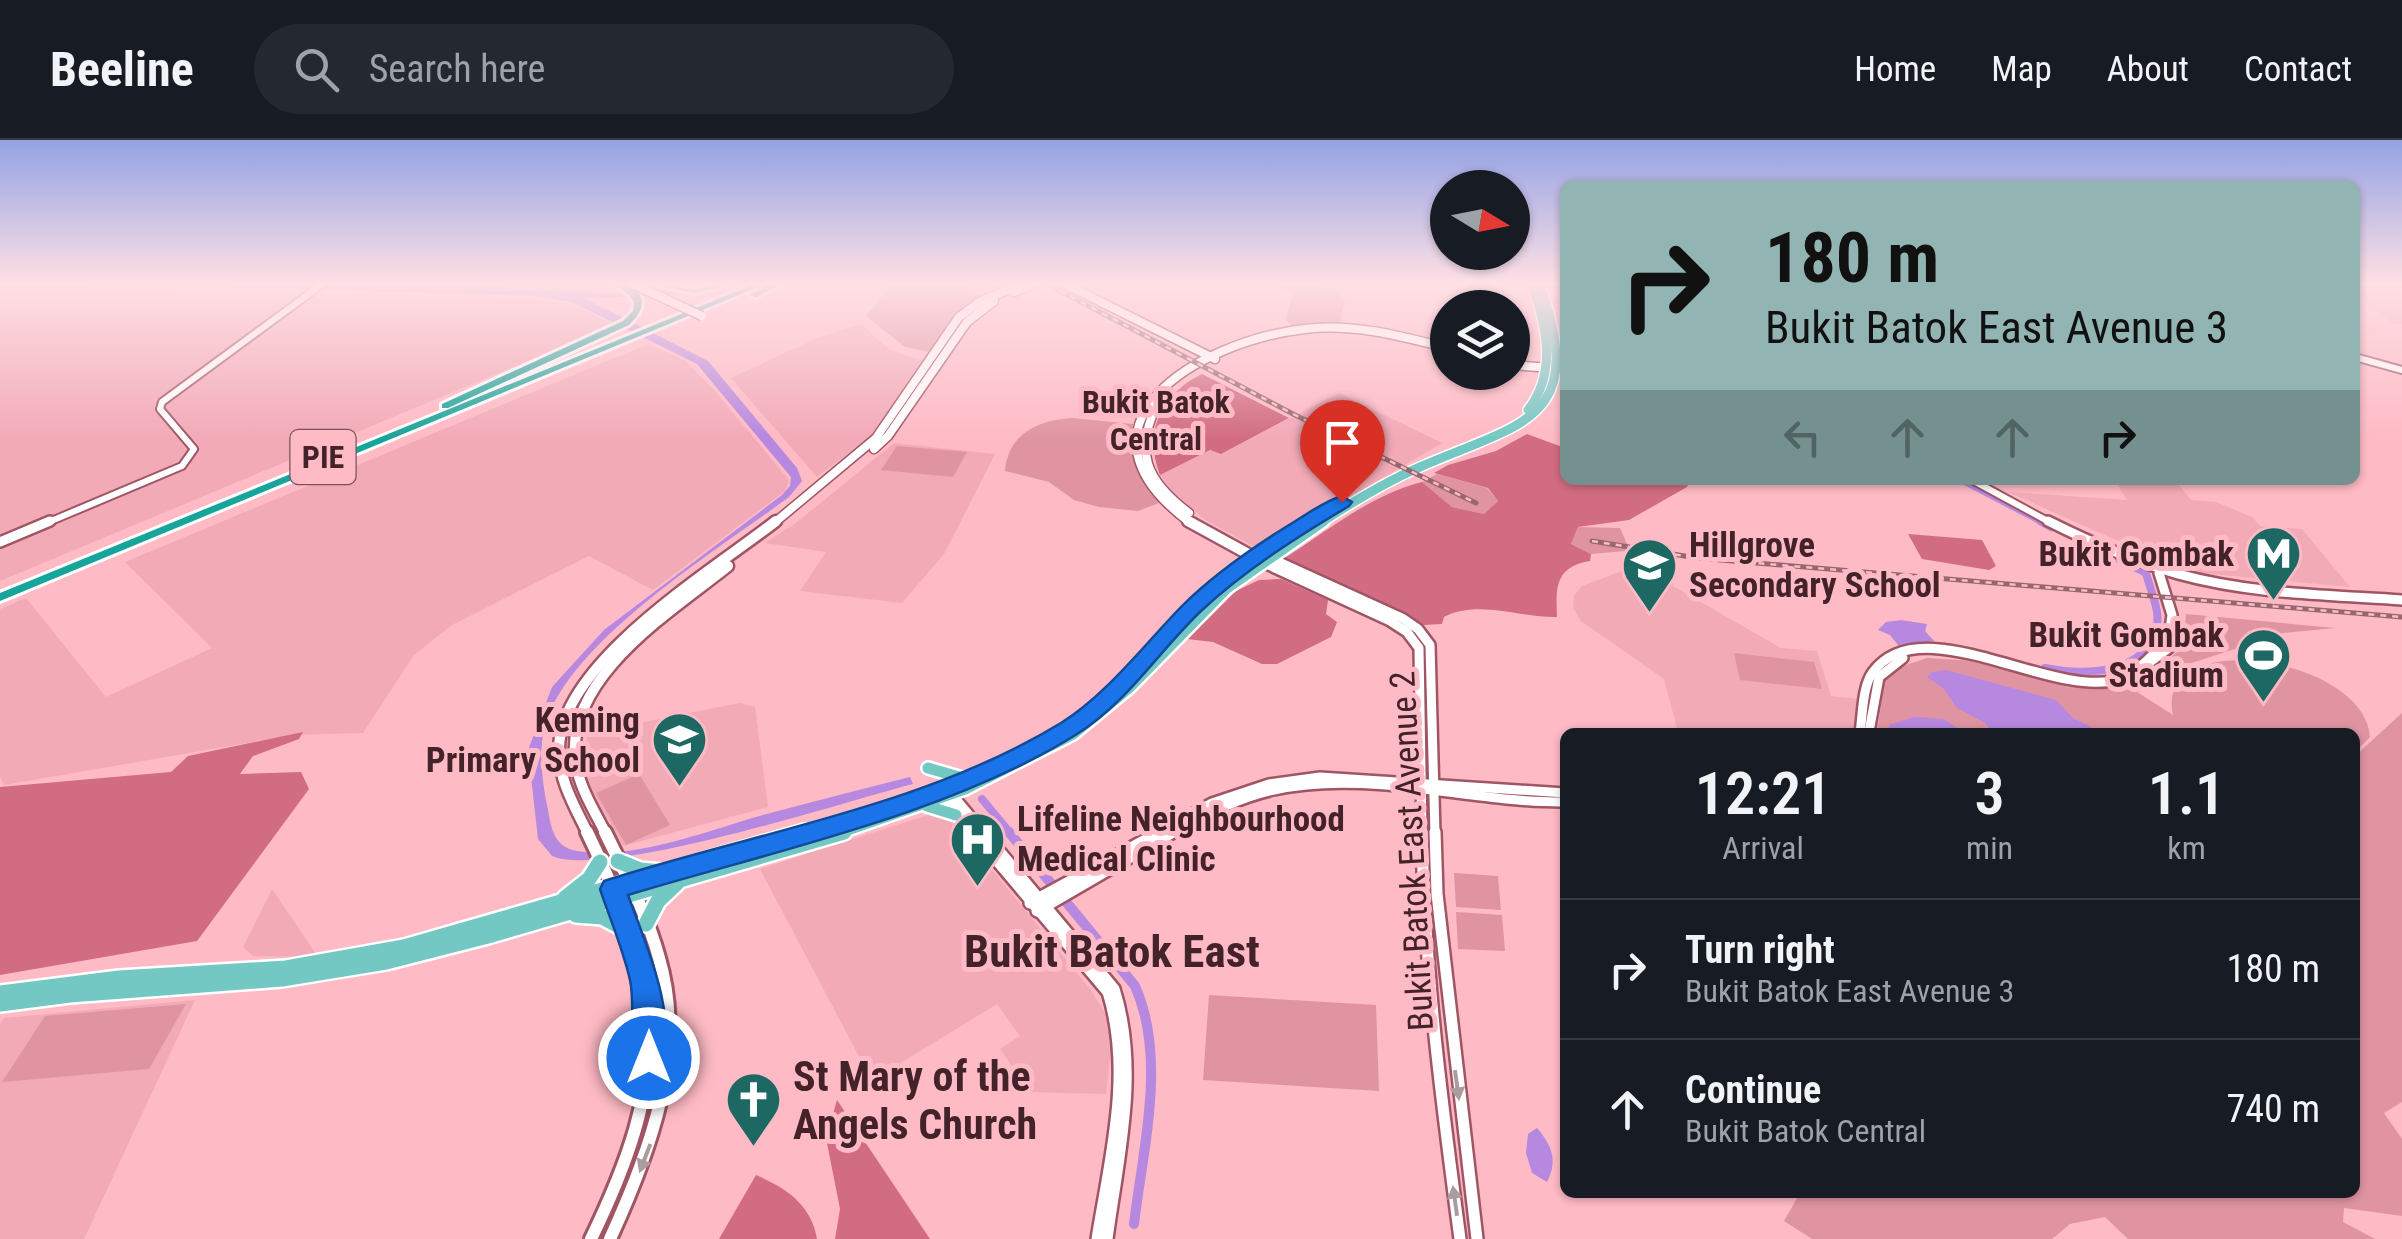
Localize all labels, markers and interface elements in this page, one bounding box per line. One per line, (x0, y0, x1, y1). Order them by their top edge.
search box (254, 24, 954, 114)
text: Beeline (50, 41, 194, 98)
icon: search (289, 42, 344, 97)
text: Search here (369, 47, 545, 91)
text: Home (1854, 49, 1936, 90)
text: Map (1991, 49, 2052, 90)
text: About (2107, 49, 2189, 90)
text: Contact (2244, 49, 2352, 90)
north arrow (1430, 170, 1530, 270)
map controls (1430, 170, 1530, 390)
text: 180 m (1765, 217, 1939, 299)
icon: right (1600, 220, 1730, 350)
button: layers (1430, 290, 1530, 390)
text: Bukit Batok East Avenue 3 (1765, 301, 2228, 354)
district label: Bukit Batok Central (1082, 383, 1231, 458)
pin (1300, 400, 1385, 503)
icon: left (1775, 410, 1830, 465)
icon: ahead (1880, 410, 1935, 465)
icon: ahead (1985, 410, 2040, 465)
icon: right (2090, 410, 2145, 465)
icon: arrive (1315, 415, 1370, 470)
road number: PIE (290, 430, 356, 484)
metro station icon: Bukit Gombak (2243, 524, 2303, 603)
place label: Hillgrove Secondary School (1689, 525, 1941, 606)
place label: Bukit Gombak (2038, 534, 2234, 575)
school or university icon: Hillgrove Secondary School (1620, 535, 1680, 614)
place label: Bukit Gombak Stadium (2028, 615, 2224, 696)
sports icon: Bukit Gombak Stadium (2233, 625, 2293, 704)
street label: Bukit Batok East Avenue 2 (1382, 670, 1442, 1032)
place label: Keming Primary School (426, 700, 640, 781)
school or university icon: Keming Primary School (649, 710, 709, 789)
text: 12:21 (1695, 758, 1831, 829)
text: 3 (1974, 758, 2005, 829)
text: 1.1 (2148, 758, 2225, 829)
place label: Lifeline Neighbourhood Medical Clinic (1017, 799, 1345, 880)
hospital icon: Lifeline Neighbourhood Medical Clinic (948, 809, 1008, 888)
text: Arrival (1722, 829, 1804, 867)
text: min (1966, 829, 2013, 867)
text: km (2167, 829, 2206, 867)
district label: Bukit Batok East (964, 925, 1260, 978)
text: Turn right (1685, 928, 1835, 972)
icon: right (1600, 942, 1655, 997)
text: 180 m (2226, 947, 2320, 991)
text: Bukit Batok East Avenue 3 (1685, 972, 2014, 1010)
position arrow (597, 1006, 701, 1110)
place label: St Mary of the Angels Church (793, 1052, 1037, 1149)
text: Continue (1685, 1068, 1821, 1112)
one-way arrow (1449, 1069, 1465, 1101)
church icon: St Mary of the Angels Church (724, 1070, 784, 1149)
icon: ahead (1600, 1082, 1655, 1137)
text: 740 m (2226, 1087, 2320, 1131)
text: Bukit Batok Central (1685, 1112, 1926, 1150)
one-way arrow (637, 1143, 652, 1173)
one-way arrow (1446, 1184, 1462, 1216)

